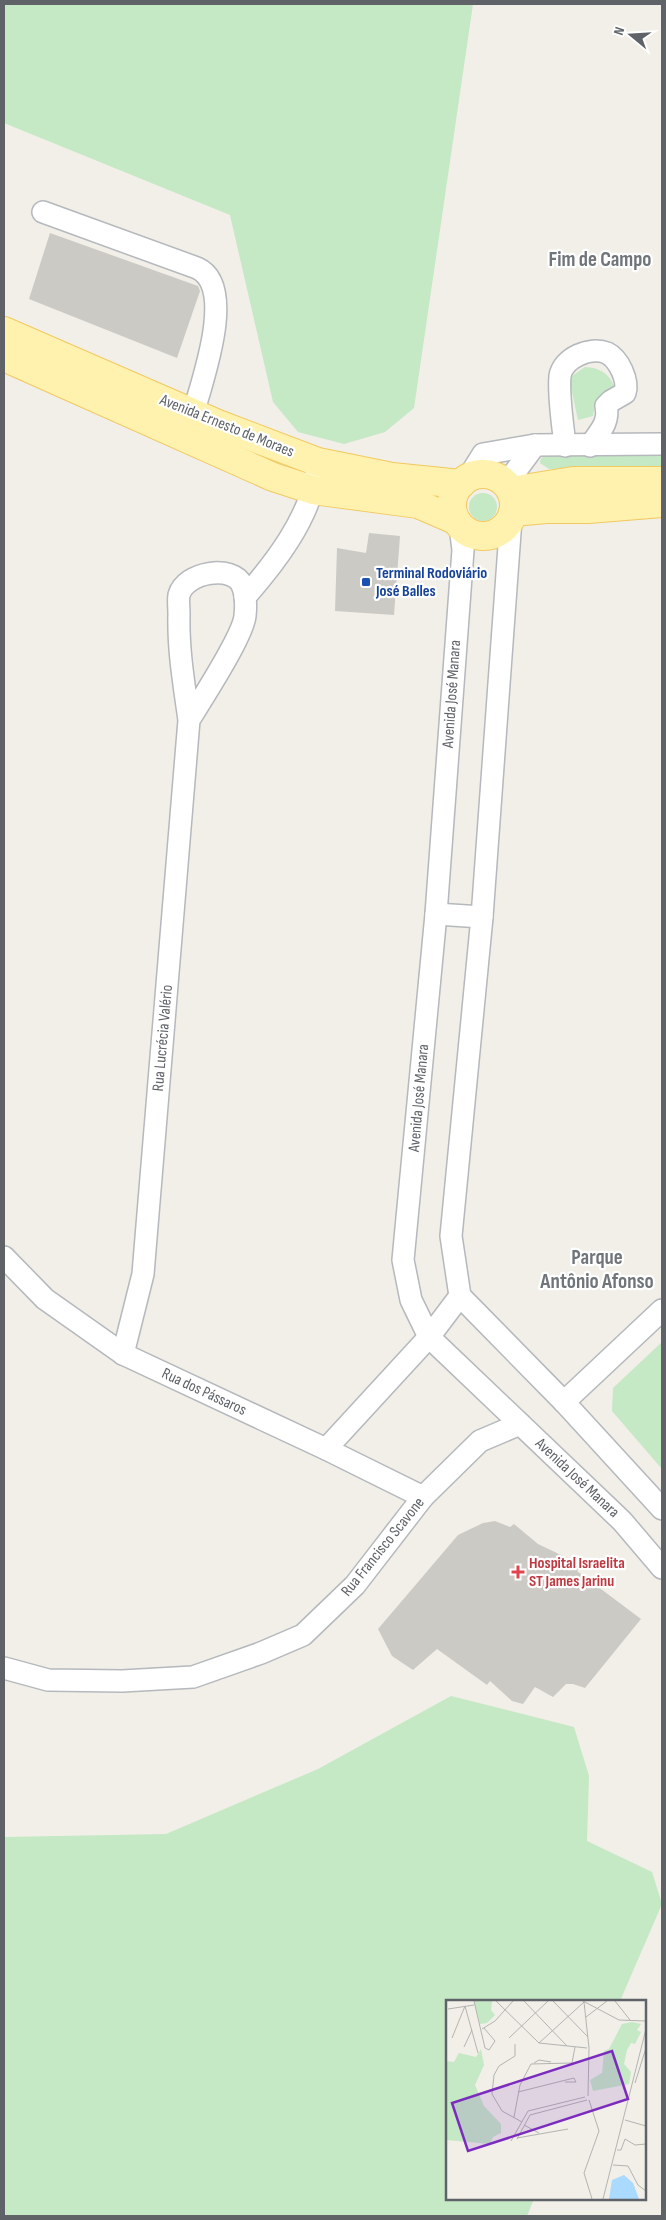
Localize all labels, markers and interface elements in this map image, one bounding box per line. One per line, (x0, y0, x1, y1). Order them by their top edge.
north arrow (606, 10, 656, 60)
text: N (610, 25, 628, 37)
district label: Fim de Campo (549, 247, 652, 272)
street label: Avenida Ernesto de Moraes (156, 390, 297, 462)
place label: Terminal Rodoviário José Balles (375, 564, 487, 601)
marker: Terminal Rodoviário José Balles (360, 576, 372, 588)
street label: Avenida José Manara (439, 639, 465, 750)
street label: Rua Lucrécia Valério (149, 984, 177, 1092)
street label: Avenida José Manara (405, 1043, 433, 1154)
district label: Parque Antônio Afonso (539, 1245, 654, 1294)
street label: Rua dos Pássaros (159, 1364, 250, 1420)
street label: Avenida José Manara (530, 1433, 623, 1522)
street label: Rua Francisco Scavone (337, 1494, 429, 1600)
place label: Hospital Israelita ST James Jarinu (529, 1554, 625, 1591)
marker: Hospital Israelita ST James Jarinu (511, 1565, 525, 1579)
inset map (446, 2000, 646, 2200)

